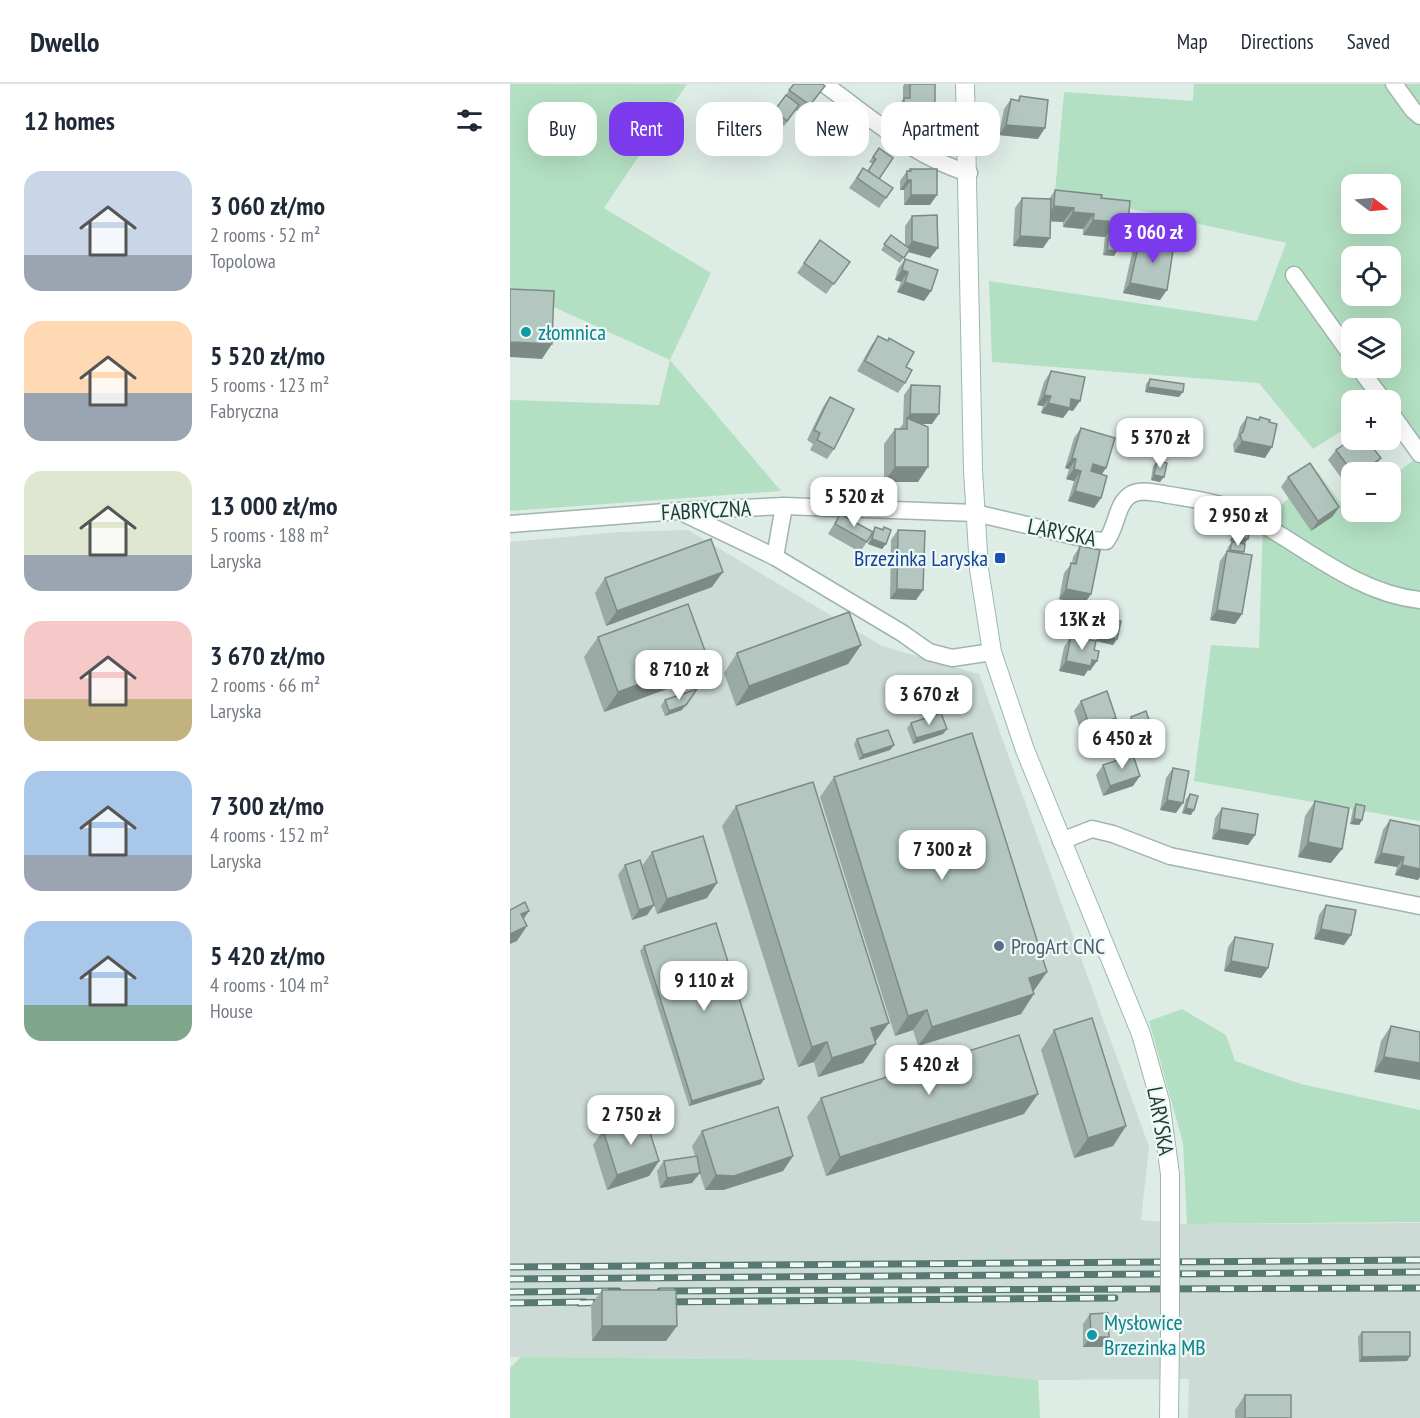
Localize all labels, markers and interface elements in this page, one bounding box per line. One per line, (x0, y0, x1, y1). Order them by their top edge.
text: Dwello (30, 23, 100, 60)
text: Map (1177, 28, 1208, 55)
text: Directions (1241, 28, 1314, 55)
text: Saved (1347, 28, 1390, 55)
chip: Buy (528, 102, 597, 156)
chip: Rent (609, 102, 684, 156)
chip: Filters (696, 102, 783, 156)
chip: New (795, 102, 869, 156)
chip: Apartment (881, 102, 1000, 156)
text: 12 homes (24, 104, 115, 137)
icon: filters (453, 104, 486, 137)
north arrow (1341, 174, 1401, 234)
map controls (1341, 174, 1401, 522)
text: 3 060 zł/mo (210, 189, 325, 222)
icon: home (72, 195, 144, 267)
pin: 3 060 zł (1091, 213, 1215, 264)
text: 3 060 zł (1123, 219, 1183, 245)
text: 2 rooms · 52 m² (210, 222, 320, 248)
button: locate (1341, 246, 1401, 306)
text: Topolowa (210, 248, 276, 274)
place label: złomnica (538, 318, 606, 346)
button: layers (1341, 318, 1401, 378)
marker: złomnica (519, 325, 533, 339)
text: 5 520 zł/mo (210, 339, 325, 372)
icon: home (72, 345, 144, 417)
text: 5 rooms · 123 m² (210, 372, 329, 398)
button: + (1341, 390, 1401, 450)
text: Fabryczna (210, 398, 279, 424)
pin: 5 370 zł (1098, 418, 1222, 469)
text: 5 370 zł (1130, 424, 1190, 450)
button: − (1341, 462, 1401, 522)
pin: 5 520 zł (792, 477, 916, 528)
text: 5 520 zł (824, 483, 884, 509)
text: 13 000 zł/mo (210, 489, 338, 522)
street label: FABRYCZNA (660, 494, 752, 526)
icon: home (72, 495, 144, 567)
pin: 2 950 zł (1176, 496, 1300, 547)
text: 2 950 zł (1208, 502, 1268, 528)
street label: LARYSKA (1025, 512, 1099, 552)
text: 5 rooms · 188 m² (210, 522, 329, 548)
place label: Brzezinka Laryska (854, 544, 988, 572)
text: Laryska (210, 548, 262, 574)
marker: Brzezinka Laryska (993, 551, 1007, 565)
pin: 13K zł (1033, 600, 1131, 651)
text: 13K zł (1059, 606, 1105, 632)
text: 3 670 zł/mo (210, 639, 325, 672)
icon: home (72, 645, 144, 717)
pin: 8 710 zł (617, 650, 741, 701)
text: 8 710 zł (649, 656, 709, 682)
text: 2 rooms · 66 m² (210, 672, 320, 698)
pin: 3 670 zł (867, 675, 991, 726)
text: 3 670 zł (899, 681, 959, 707)
text: Laryska (210, 698, 262, 724)
pin: 6 450 zł (1060, 719, 1184, 770)
text: 6 450 zł (1092, 725, 1152, 751)
text: 7 300 zł/mo (210, 789, 324, 822)
icon: home (72, 795, 144, 867)
text: 4 rooms · 152 m² (210, 822, 329, 848)
pin: 7 300 zł (880, 830, 1004, 881)
text: 7 300 zł (913, 836, 971, 862)
text: Laryska (210, 848, 262, 874)
place label: ProgArt CNC (1011, 932, 1105, 960)
text: 5 420 zł/mo (210, 939, 325, 972)
marker: ProgArt CNC (992, 939, 1006, 953)
icon: home (72, 945, 144, 1017)
pin: 9 110 zł (642, 961, 766, 1012)
text: 9 110 zł (674, 967, 734, 993)
text: 4 rooms · 104 m² (210, 972, 329, 998)
text: House (210, 998, 253, 1024)
pin: 5 420 zł (867, 1045, 991, 1096)
text: 5 420 zł (899, 1051, 959, 1077)
street label: LARYSKA (1141, 1084, 1181, 1158)
pin: 2 750 zł (569, 1095, 693, 1146)
text: 2 750 zł (601, 1101, 661, 1127)
place label: Mysłowice Brzezinka MB (1104, 1308, 1206, 1361)
marker: Mysłowice Brzezinka MB (1085, 1328, 1099, 1342)

